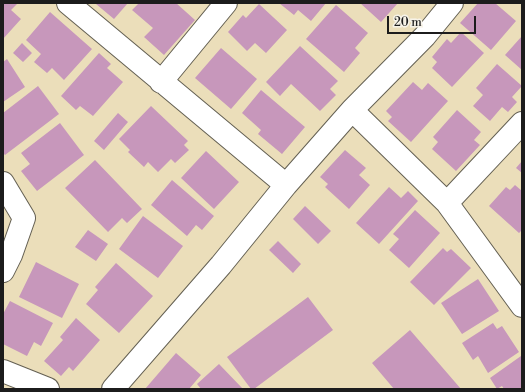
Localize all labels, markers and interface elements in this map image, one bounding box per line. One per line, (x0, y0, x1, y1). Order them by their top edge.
scale bar (389, 8, 478, 34)
text: 20 m (394, 15, 422, 30)

